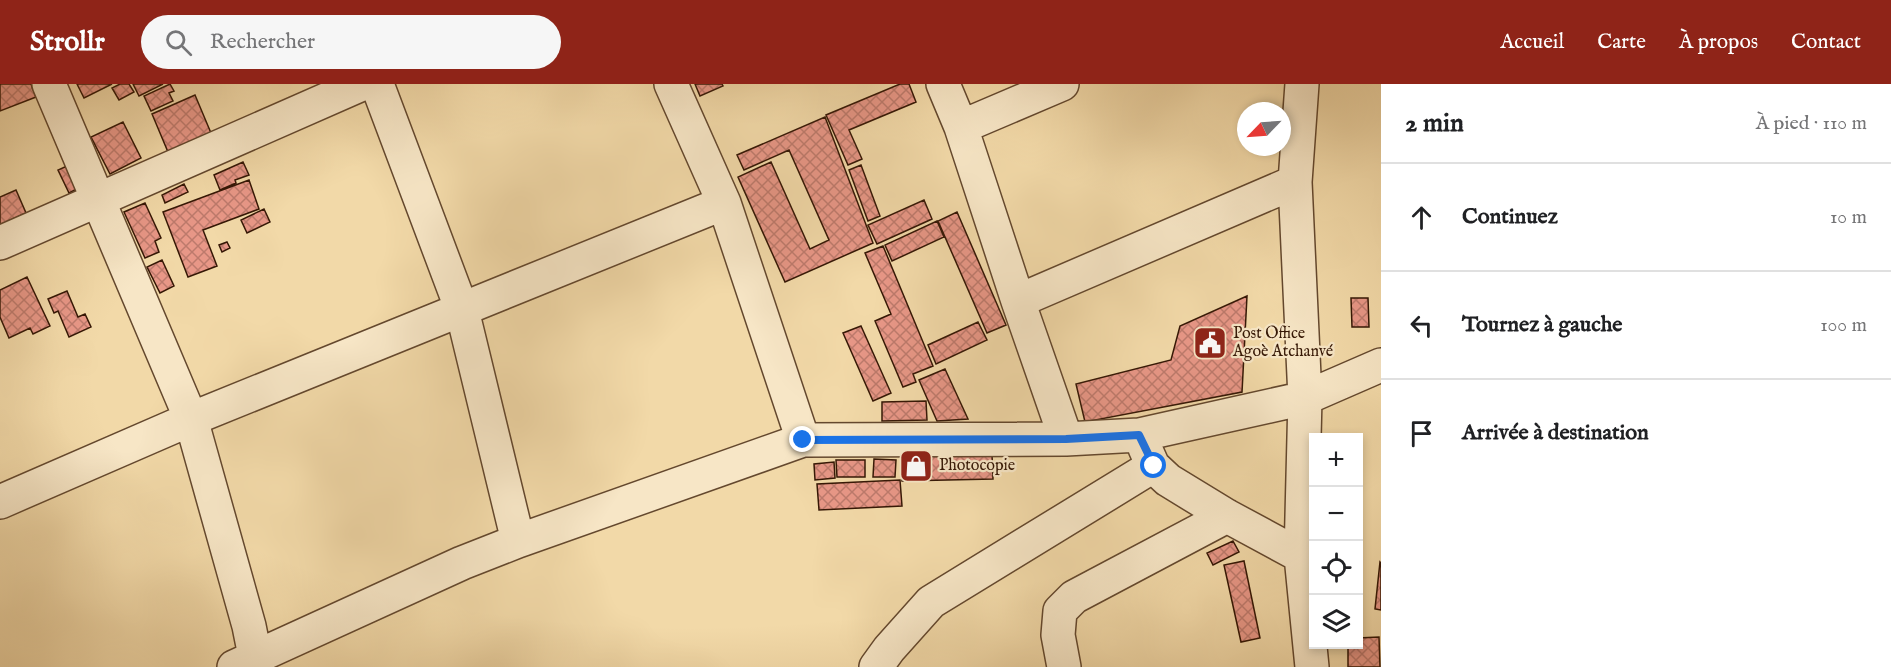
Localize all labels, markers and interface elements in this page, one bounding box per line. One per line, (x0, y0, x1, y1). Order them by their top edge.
search box (141, 15, 561, 69)
text: Strollr (30, 25, 105, 60)
icon: search (162, 26, 195, 59)
text: Rechercher (210, 28, 315, 56)
text: Accueil (1500, 29, 1564, 56)
text: Carte (1597, 29, 1646, 56)
text: À propos (1679, 29, 1758, 56)
text: Contact (1791, 29, 1861, 56)
north arrow (1237, 102, 1291, 156)
text: 2 min (1405, 107, 1464, 140)
text: À pied · 110 m (1756, 111, 1867, 136)
icon: ahead (1405, 201, 1438, 234)
text: Continuez (1462, 203, 1558, 231)
text: 10 m (1830, 205, 1867, 230)
icon: left (1405, 309, 1438, 342)
text: Tournez à gauche (1462, 311, 1622, 339)
text: 100 m (1820, 313, 1867, 338)
place label: Post Office Agoè Atchanvé (1232, 324, 1333, 362)
public building icon: Post Office Agoè Atchanvé (1192, 325, 1228, 361)
icon: arrive (1405, 417, 1438, 450)
text: Arrivée à destination (1462, 419, 1649, 447)
route end (789, 426, 815, 452)
map controls (1309, 433, 1363, 649)
button: + (1309, 433, 1363, 487)
shop icon: Photocopie (898, 448, 934, 484)
route start (1140, 452, 1166, 478)
place label: Photocopie (939, 456, 1015, 476)
button: − (1309, 487, 1363, 541)
button: locate (1309, 541, 1363, 595)
button: layers (1309, 595, 1363, 649)

